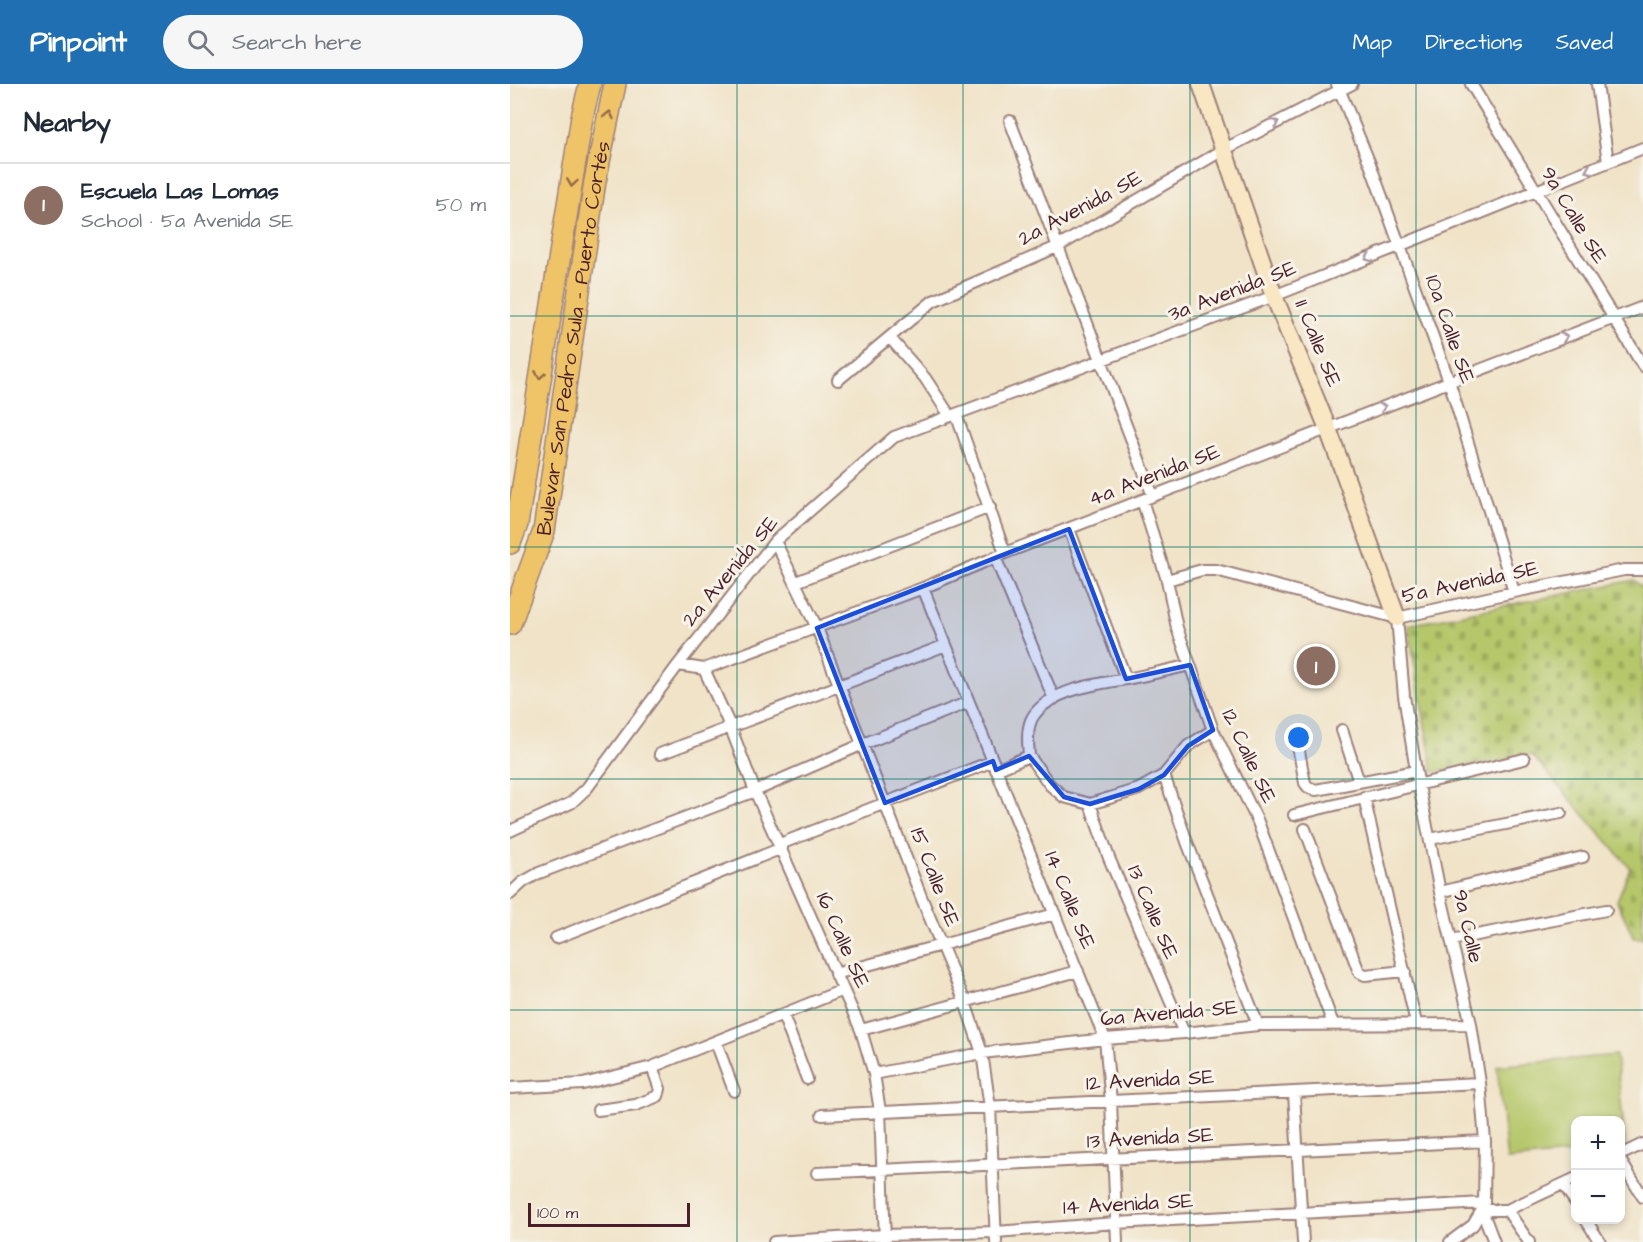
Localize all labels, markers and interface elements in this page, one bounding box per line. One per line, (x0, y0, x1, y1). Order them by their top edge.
search box (163, 15, 583, 69)
text: Pinpoint (30, 23, 127, 62)
icon: search (184, 26, 217, 59)
text: Search here (232, 27, 362, 58)
text: Map (1352, 28, 1392, 57)
text: Directions (1425, 28, 1523, 57)
text: Saved (1556, 28, 1613, 57)
text: Nearby (24, 105, 111, 141)
one-way arrow (601, 110, 614, 120)
one-way arrow (1268, 119, 1279, 130)
street label: Bulevar San Pedro Sula - Puerto Cortés (529, 138, 617, 537)
street label: 9a Calle SE (1534, 161, 1615, 270)
street label: 2a Avenida SE (1013, 163, 1147, 253)
one-way arrow (1584, 163, 1595, 175)
text: Escuela Las Lomas (81, 176, 279, 207)
one-way arrow (566, 178, 578, 187)
text: 1 (42, 191, 45, 219)
text: 50 m (436, 191, 486, 219)
text: School · 5a Avenida SE (81, 207, 293, 235)
one-way arrow (1364, 251, 1375, 263)
street label: 3a Avenida SE (1164, 253, 1301, 329)
street label: 10a Calle SE (1418, 271, 1482, 388)
street label: 11 Calle SE (1287, 295, 1349, 391)
one-way arrow (1558, 331, 1569, 344)
one-way arrow (534, 370, 547, 380)
one-way arrow (1376, 402, 1387, 414)
street label: 4a Avenida SE (1084, 436, 1224, 513)
street label: 2a Avenida SE (675, 509, 785, 633)
street label: 5a Avenida SE (1399, 553, 1542, 611)
pin: 1 (1296, 644, 1336, 688)
street label: 12 Calle SE (1215, 704, 1284, 808)
your location (1284, 723, 1313, 752)
street label: 15 Calle SE (903, 823, 967, 931)
street label: 14 Calle SE (1037, 847, 1103, 954)
street label: 13 Calle SE (1120, 860, 1186, 964)
street label: 9a Calle (1445, 886, 1491, 966)
street label: 16 Calle SE (809, 887, 877, 993)
street label: 6a Avenida SE (1099, 993, 1239, 1033)
street label: 12 Avenida SE (1085, 1062, 1215, 1098)
map controls (1571, 1116, 1625, 1224)
button: + (1571, 1116, 1625, 1170)
street label: 13 Avenida SE (1086, 1120, 1215, 1156)
button: − (1571, 1170, 1625, 1224)
street label: 14 Avenida SE (1062, 1186, 1195, 1222)
scale bar (528, 1200, 690, 1228)
text: 100 m (537, 1202, 578, 1224)

